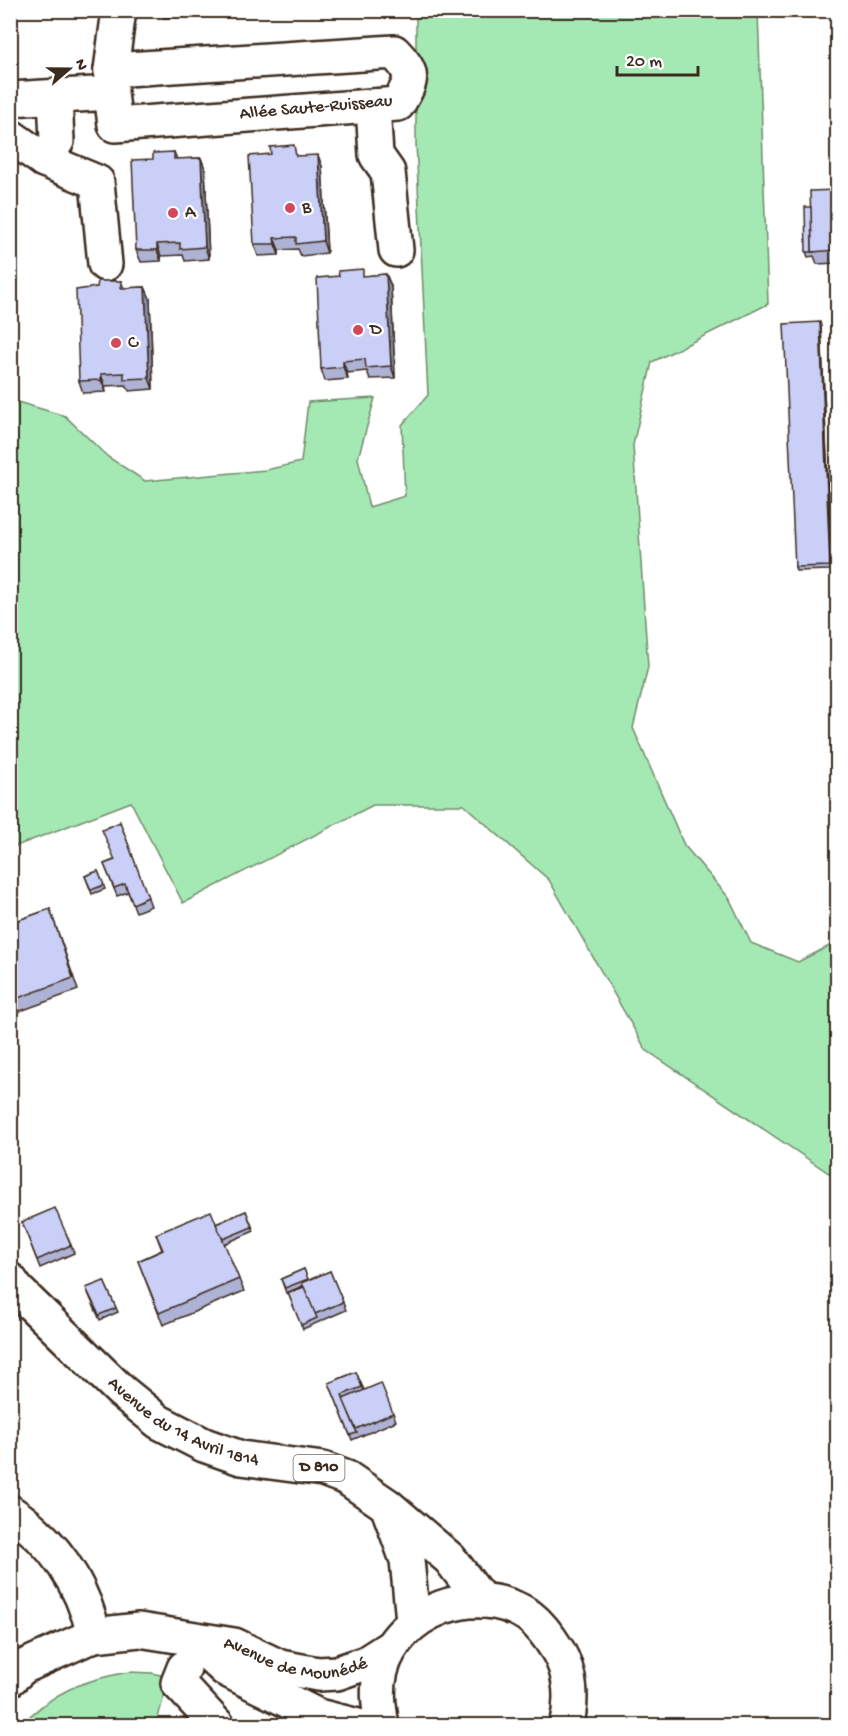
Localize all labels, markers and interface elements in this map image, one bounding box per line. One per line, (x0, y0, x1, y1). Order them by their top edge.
north arrow (39, 39, 99, 99)
scale bar (617, 39, 698, 77)
text: 20 m (626, 52, 662, 73)
text: N (69, 57, 91, 74)
street label: Allée Saute-Ruisseau (239, 91, 394, 125)
place label: B (301, 198, 312, 219)
marker: B (283, 201, 297, 215)
place label: A (185, 203, 197, 224)
marker: A (166, 206, 180, 220)
place label: D (369, 320, 382, 341)
marker: D (351, 323, 365, 337)
place label: C (128, 333, 139, 354)
marker: C (109, 336, 123, 350)
street label: Avenue du 14 Avril 1814 (103, 1373, 261, 1471)
road number: D 810 (294, 1455, 344, 1481)
street label: Avenue de Mounédé (222, 1633, 371, 1685)

